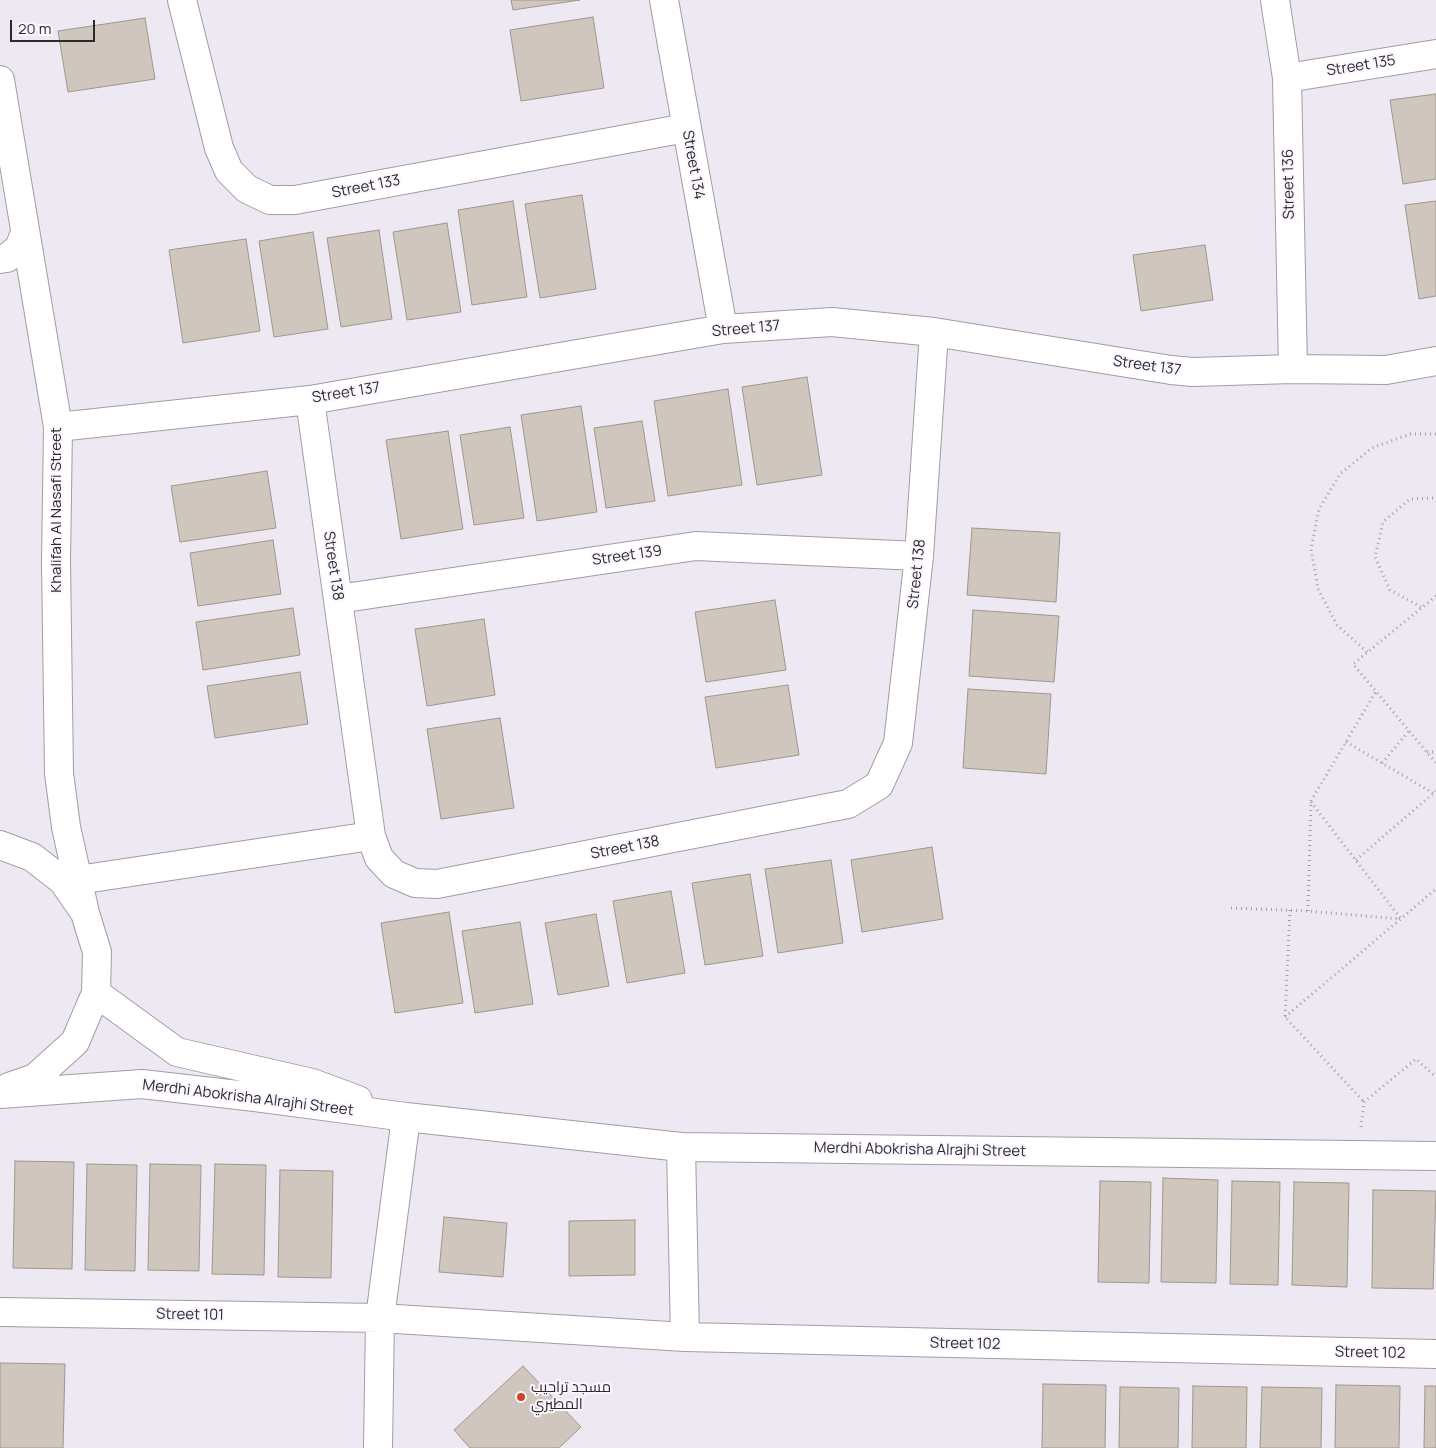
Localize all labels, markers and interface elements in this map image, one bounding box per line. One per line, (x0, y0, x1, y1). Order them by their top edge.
scale bar (12, 10, 98, 42)
text: 20 m (18, 18, 51, 39)
street label: Street 135 (1325, 52, 1397, 80)
street label: Street 134 (678, 129, 708, 201)
street label: Street 136 (1279, 149, 1299, 219)
street label: Street 133 (330, 172, 402, 202)
street label: Street 137 (711, 317, 781, 341)
street label: Street 137 (1112, 352, 1182, 380)
street label: Street 137 (311, 379, 381, 407)
street label: Khalifah Al Nasafi Street (48, 427, 66, 593)
street label: Street 138 (319, 530, 347, 602)
street label: Street 138 (904, 538, 930, 610)
street label: Street 139 (591, 542, 663, 570)
street label: Street 138 (589, 832, 661, 864)
street label: Merdhi Abokrisha Alrajhi Street (142, 1076, 354, 1120)
street label: Merdhi Abokrisha Alrajhi Street (814, 1139, 1026, 1161)
street label: Street 101 (156, 1305, 224, 1325)
street label: Street 102 (930, 1334, 1000, 1354)
street label: Street 102 (1335, 1343, 1405, 1363)
place label: مسجد تراحيب المطيري (531, 1379, 611, 1414)
marker: مسجد تراحيب المطيري (515, 1391, 527, 1403)

